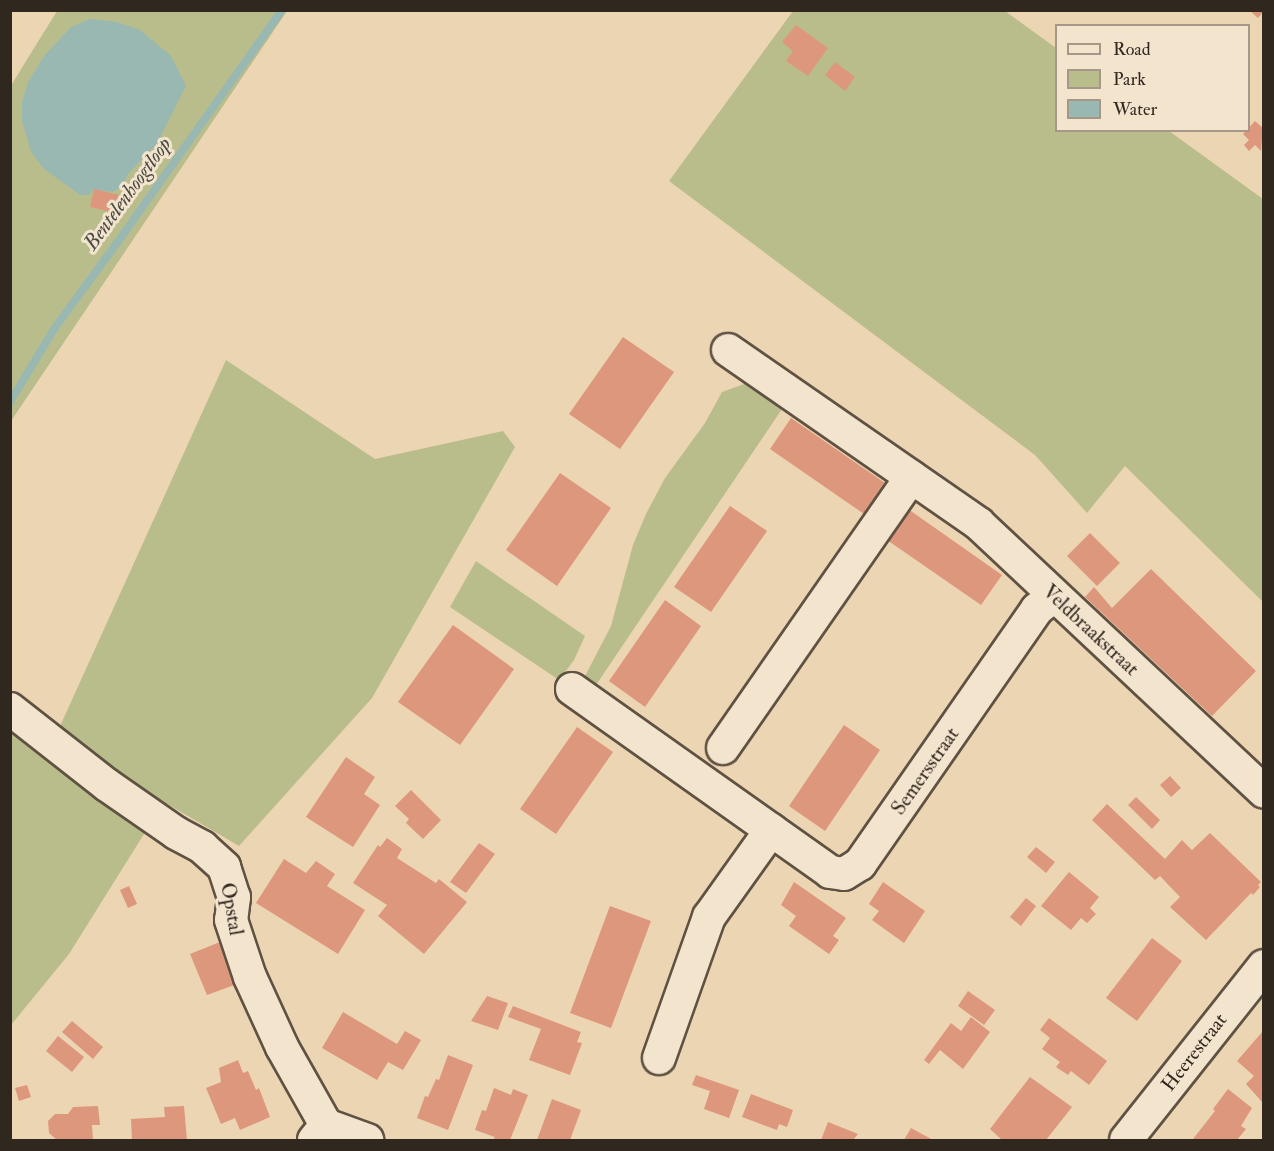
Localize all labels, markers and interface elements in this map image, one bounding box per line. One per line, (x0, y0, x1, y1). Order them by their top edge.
legend (1055, 24, 1250, 132)
text: Road (1113, 38, 1151, 61)
text: Park (1113, 68, 1146, 91)
text: Water (1113, 98, 1157, 121)
water label: Bentelenhoogtloop (79, 133, 177, 255)
street label: Veldbraakstraat (1038, 579, 1144, 681)
street label: Semersstraat (886, 723, 964, 819)
street label: Opstal (216, 881, 248, 937)
street label: Heerestraat (1156, 1008, 1232, 1096)

